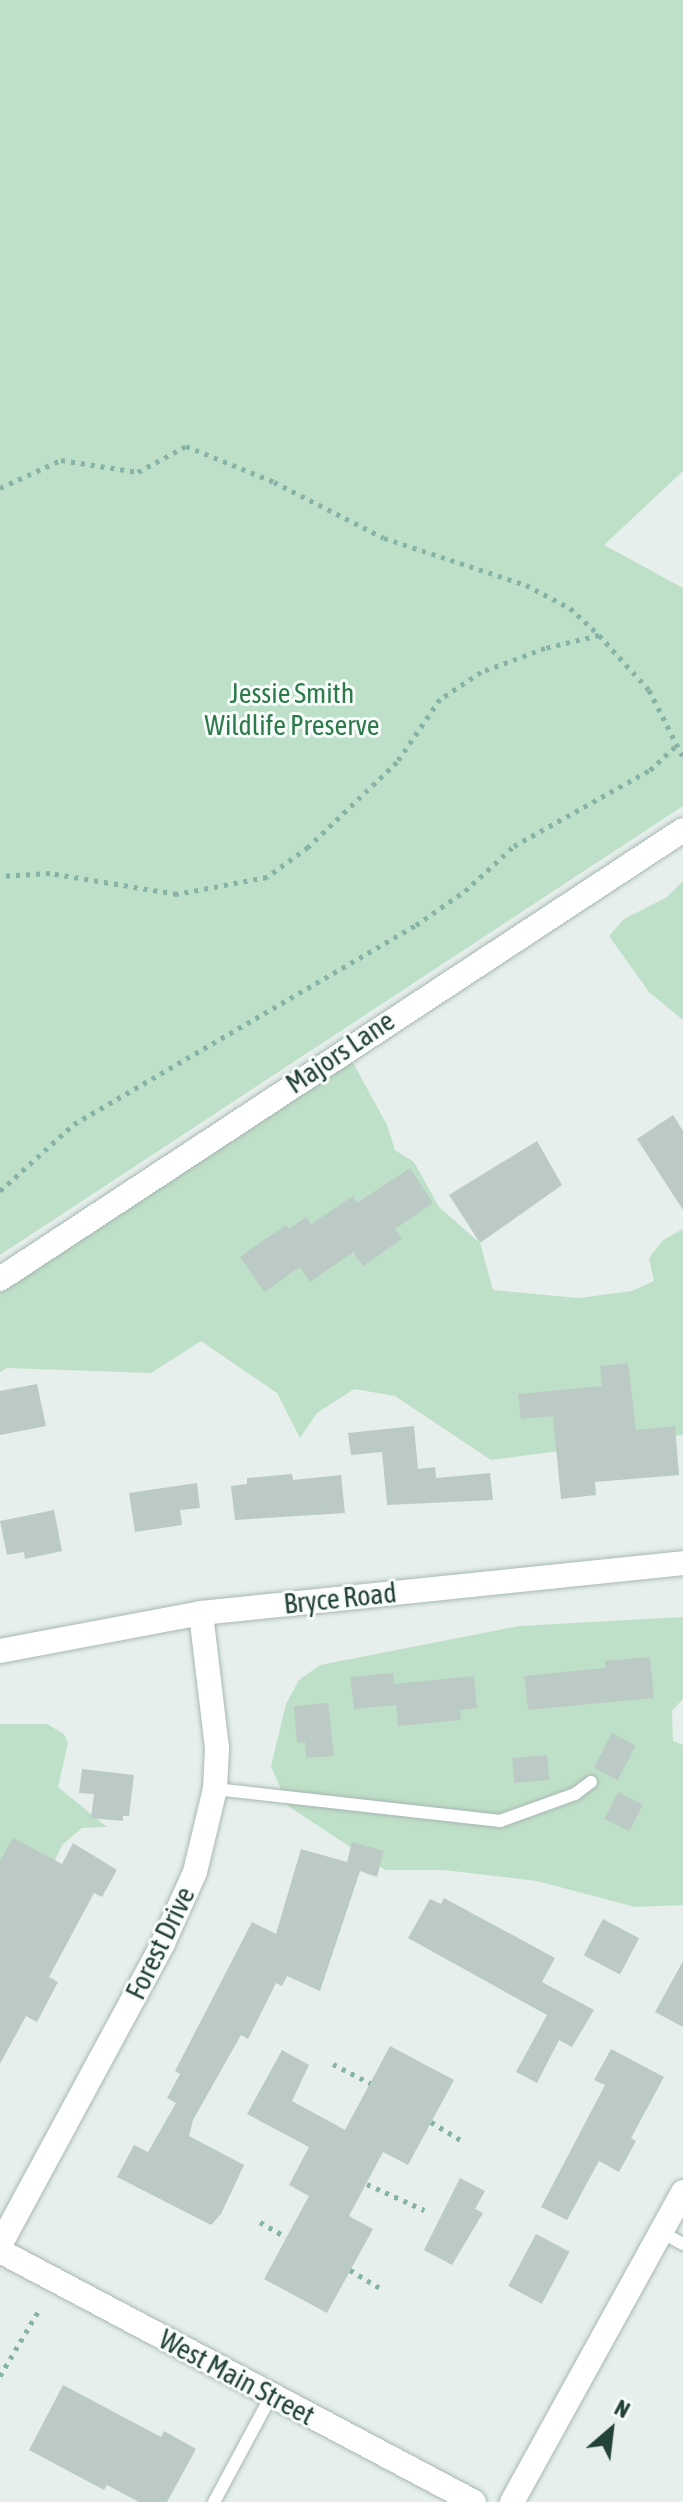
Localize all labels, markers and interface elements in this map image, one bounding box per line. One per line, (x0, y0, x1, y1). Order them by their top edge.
park label: Jessie Smith Wildlife Preserve (205, 676, 379, 742)
street label: Majors Lane (279, 1004, 401, 1100)
street label: Bryce Road (282, 1575, 398, 1621)
street label: Forest Drive (118, 1881, 202, 2005)
street label: West Main Street (154, 2322, 320, 2432)
north arrow (571, 2390, 651, 2470)
text: N (610, 2394, 634, 2423)

